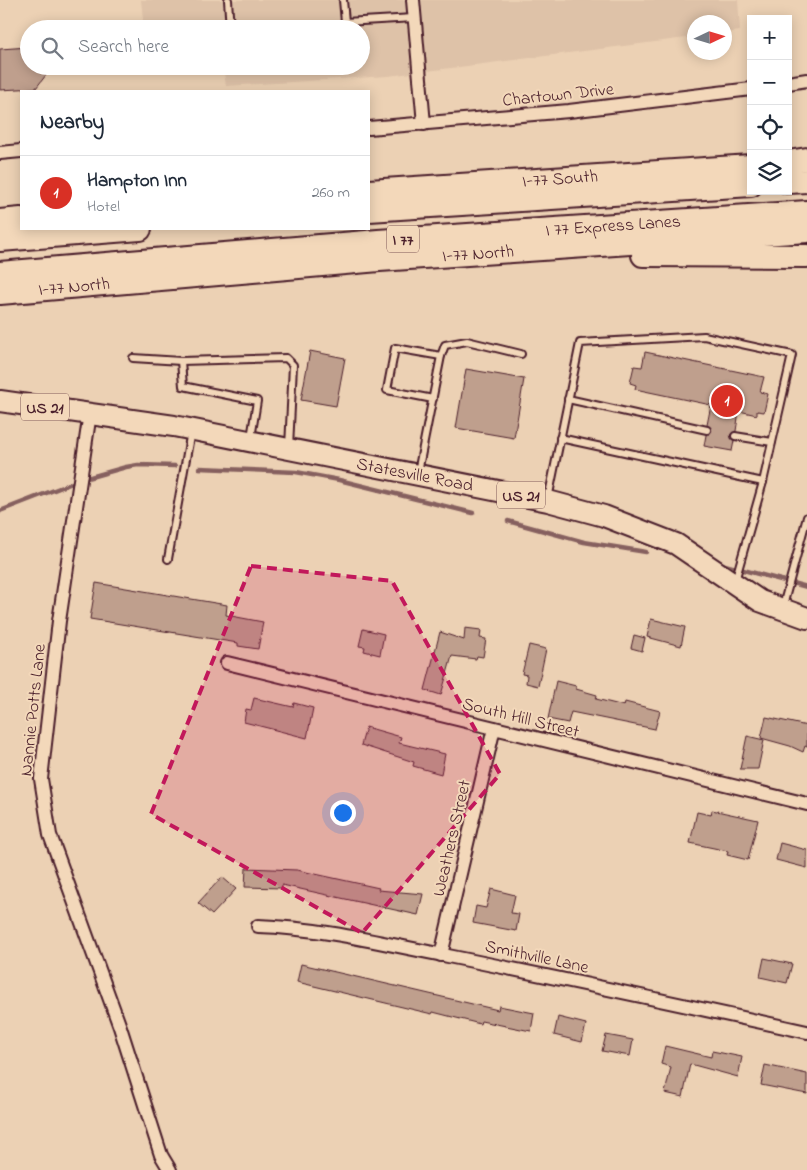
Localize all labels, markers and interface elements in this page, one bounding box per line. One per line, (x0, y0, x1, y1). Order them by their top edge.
north arrow (687, 15, 732, 60)
map controls (747, 15, 792, 195)
button: + (747, 15, 792, 60)
search box (20, 20, 370, 75)
icon: search (38, 34, 66, 62)
text: Search here (78, 34, 169, 61)
button: − (747, 60, 792, 105)
street label: Chartown Drive (501, 77, 616, 115)
button: locate (747, 105, 792, 150)
text: Nearby (40, 108, 104, 138)
button: layers (747, 150, 792, 195)
street label: I-77 South (521, 164, 599, 196)
text: Hampton Inn (87, 168, 187, 195)
text: 1 (53, 181, 59, 205)
text: 260 m (312, 181, 350, 205)
text: Hotel (87, 195, 120, 219)
street label: I 77 Express Lanes (545, 209, 682, 245)
road number: I 77 (387, 225, 419, 252)
street label: I-77 North (441, 240, 515, 270)
street label: I-77 North (37, 272, 111, 304)
pin: 1 (711, 382, 743, 420)
road number: US 21 (21, 394, 69, 421)
street label: Statesville Road (354, 452, 475, 500)
road number: US 21 (497, 482, 545, 508)
street label: Nannie Potts Lane (14, 642, 54, 778)
street label: South Hill Street (459, 692, 582, 746)
street label: Weathers Street (427, 778, 479, 899)
your location (330, 800, 356, 826)
street label: Smithville Lane (482, 934, 592, 982)

